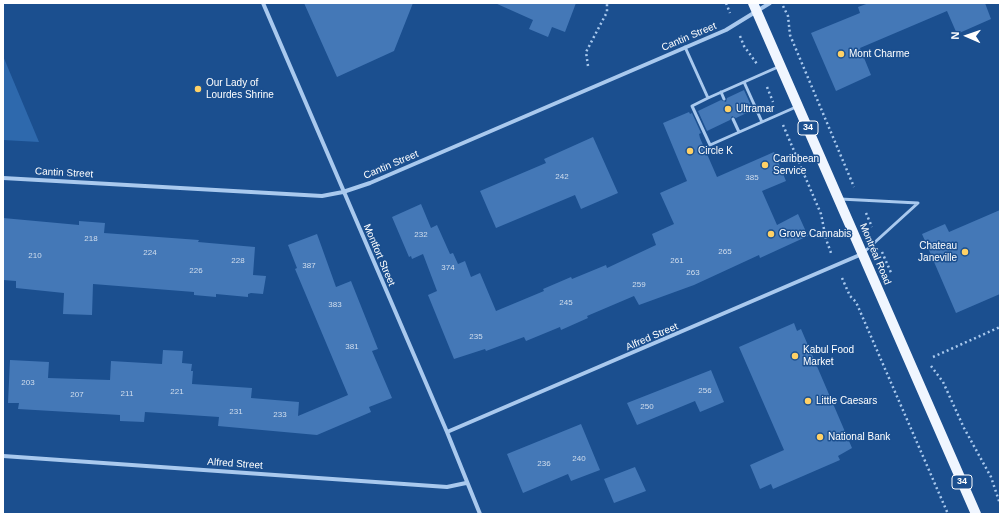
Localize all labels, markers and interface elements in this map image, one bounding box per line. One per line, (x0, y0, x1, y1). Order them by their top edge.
north arrow (947, 16, 987, 56)
street label: Cantin Street (660, 20, 718, 54)
text: N (949, 31, 961, 40)
place label: Mont Charme (849, 48, 910, 60)
marker: Mont Charme (836, 49, 846, 59)
place label: Our Lady of Lourdes Shrine (206, 77, 274, 100)
marker: Our Lady of Lourdes Shrine (193, 84, 203, 94)
place label: Ultramar (736, 103, 774, 115)
marker: Ultramar (723, 104, 733, 114)
road number: 34 (798, 121, 818, 135)
place label: Circle K (698, 145, 733, 157)
marker: Circle K (685, 146, 695, 156)
street label: Cantin Street (362, 148, 420, 182)
place label: Caribbean Service (773, 153, 819, 176)
marker: Caribbean Service (760, 160, 770, 170)
street label: Cantin Street (35, 165, 93, 181)
house number: 242 (555, 172, 569, 182)
house number: 385 (745, 173, 759, 183)
street label: Montréal Road (857, 221, 893, 287)
street label: Montfort Street (361, 222, 397, 288)
place label: Grove Cannabis (779, 228, 851, 240)
marker: Grove Cannabis (766, 229, 776, 239)
house number: 232 (414, 230, 428, 240)
house number: 218 (84, 234, 98, 244)
place label: Chateau Janeville (918, 240, 957, 264)
house number: 265 (718, 247, 732, 257)
marker: Chateau Janeville (960, 247, 970, 257)
house number: 224 (143, 248, 157, 258)
house number: 210 (28, 251, 42, 261)
house number: 228 (231, 256, 245, 266)
house number: 261 (670, 256, 684, 266)
house number: 387 (302, 261, 316, 271)
house number: 374 (441, 263, 455, 273)
house number: 226 (189, 266, 203, 276)
house number: 263 (686, 268, 700, 278)
house number: 259 (632, 280, 646, 290)
house number: 245 (559, 298, 573, 308)
house number: 383 (328, 300, 342, 310)
street label: Alfred Street (624, 321, 680, 353)
house number: 235 (469, 332, 483, 342)
house number: 381 (345, 342, 359, 352)
place label: Kabul Food Market (803, 344, 854, 368)
marker: Kabul Food Market (790, 351, 800, 361)
house number: 203 (21, 378, 35, 388)
house number: 256 (698, 386, 712, 396)
house number: 221 (170, 387, 184, 397)
house number: 211 (121, 389, 133, 399)
house number: 207 (70, 390, 84, 400)
place label: Little Caesars (816, 395, 877, 407)
marker: Little Caesars (803, 396, 813, 406)
house number: 250 (640, 402, 654, 412)
house number: 231 (229, 407, 243, 417)
house number: 233 (273, 410, 287, 420)
place label: National Bank (828, 431, 890, 443)
marker: National Bank (815, 432, 825, 442)
house number: 240 (572, 454, 586, 464)
street label: Alfred Street (207, 456, 263, 472)
house number: 236 (537, 459, 551, 469)
road number: 34 (952, 475, 972, 489)

